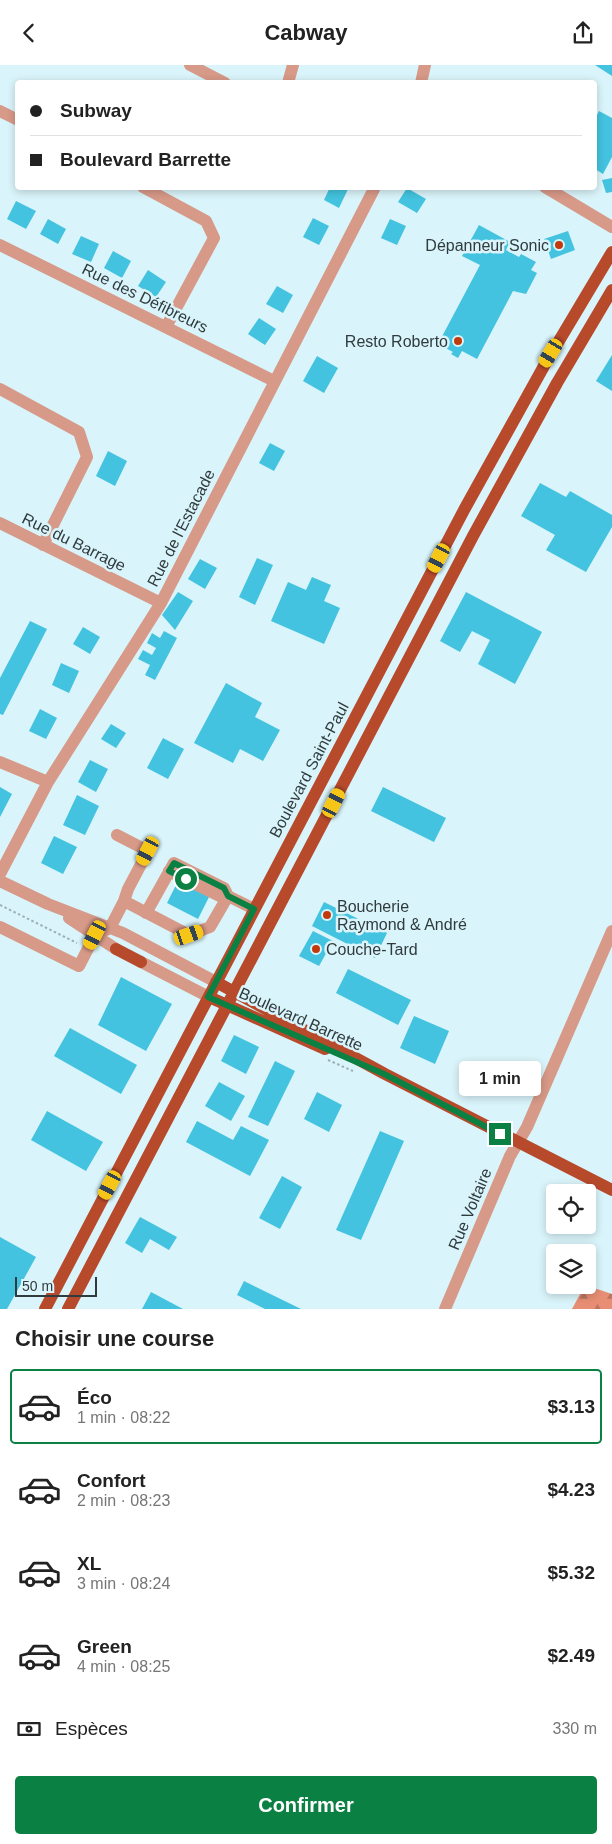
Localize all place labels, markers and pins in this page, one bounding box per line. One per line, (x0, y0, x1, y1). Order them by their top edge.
place label: Dépanneur Sonic (425, 237, 549, 254)
marker: Dépanneur Sonic (553, 239, 565, 251)
place label: Resto Roberto (345, 333, 448, 350)
marker: Resto Roberto (452, 335, 464, 347)
place label: Boucherie Raymond & André (337, 898, 467, 933)
marker: Boucherie Raymond & André (321, 909, 333, 921)
place label: Couche-Tard (326, 941, 418, 958)
marker: Couche-Tard (310, 943, 322, 955)

